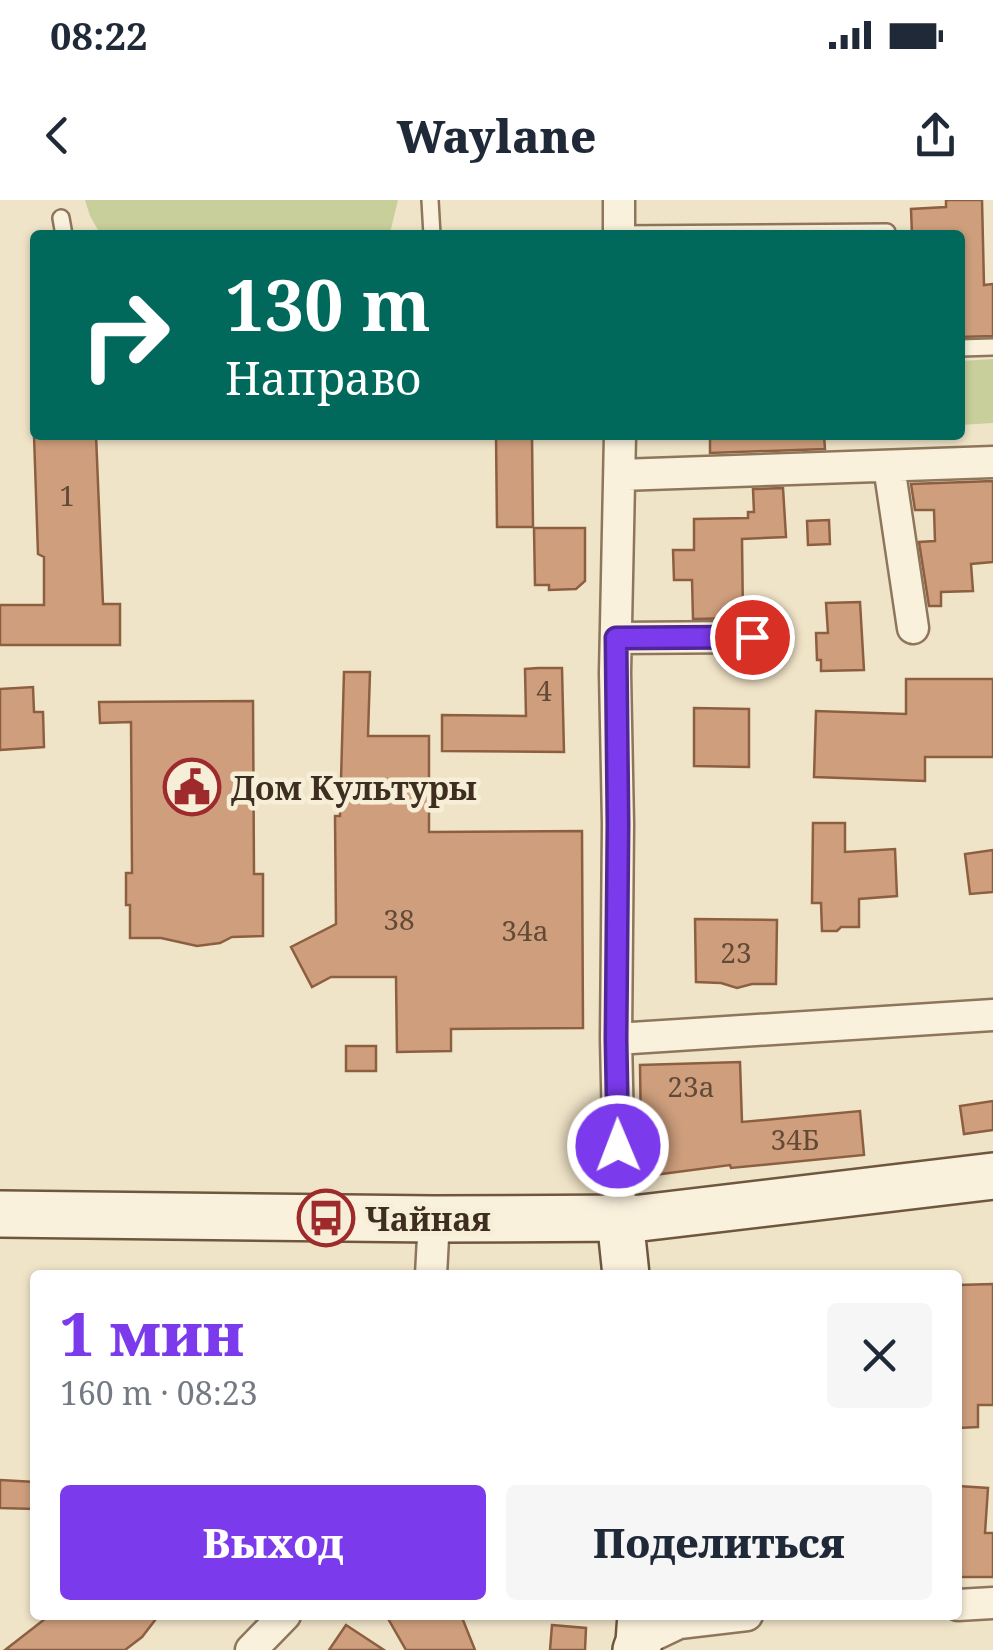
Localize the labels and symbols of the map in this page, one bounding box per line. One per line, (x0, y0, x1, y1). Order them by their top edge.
house number: 1 (59, 476, 75, 514)
pin (710, 595, 795, 680)
house number: 4 (536, 671, 552, 709)
public building icon: Дом Культуры (162, 757, 222, 817)
place label: Дом Культуры (231, 766, 477, 809)
house number: 38 (383, 900, 415, 938)
house number: 34а (501, 911, 549, 949)
house number: 23 (720, 933, 752, 971)
house number: 23а (667, 1067, 715, 1105)
position arrow (566, 1094, 670, 1198)
house number: 34Б (771, 1120, 819, 1158)
bus stop icon: Чайная (296, 1188, 356, 1248)
place label: Чайная (365, 1197, 491, 1240)

